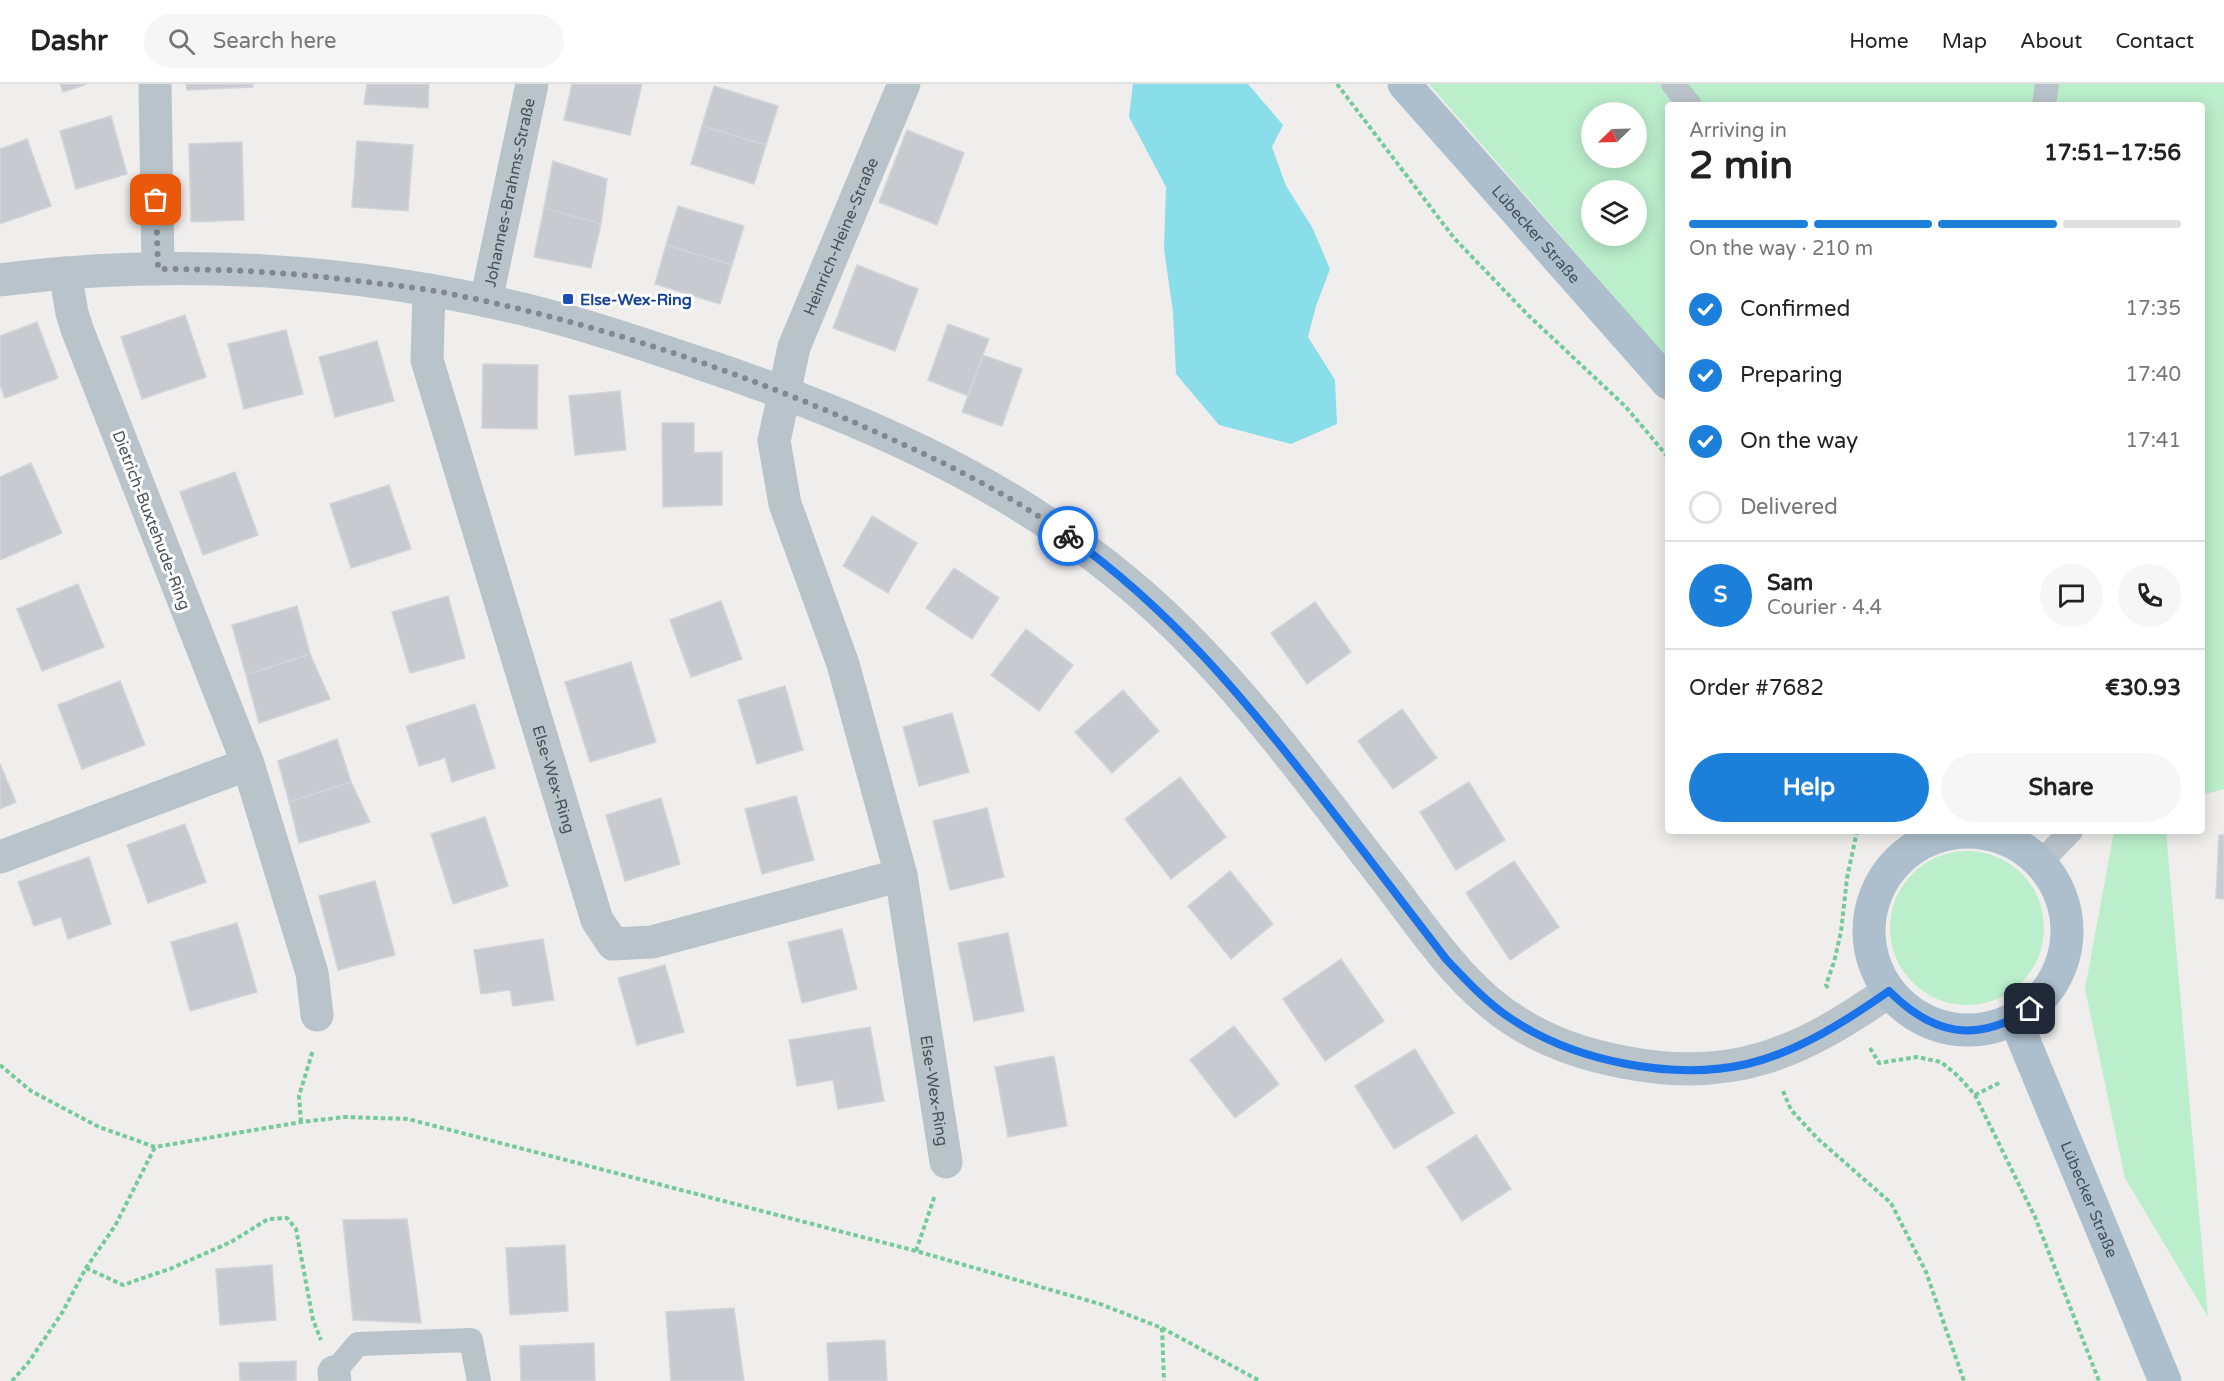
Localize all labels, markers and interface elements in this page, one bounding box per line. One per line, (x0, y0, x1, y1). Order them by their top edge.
search box (144, 14, 564, 68)
text: Dashr (30, 24, 108, 58)
icon: search (165, 25, 198, 58)
text: Search here (213, 28, 336, 54)
text: Home (1849, 29, 1909, 54)
text: Map (1942, 29, 1987, 54)
text: About (2020, 29, 2082, 54)
text: Contact (2115, 29, 2194, 54)
street label: Johannes-Brahms-Straße (480, 96, 540, 289)
north arrow (1581, 102, 1647, 168)
map controls (1581, 102, 1647, 246)
text: Arriving in (1689, 119, 1787, 143)
text: 17:51–17:56 (2044, 140, 2181, 166)
text: 2 min (1689, 142, 1793, 189)
street label: Heinrich-Heine-Straße (799, 155, 883, 319)
pin (130, 174, 181, 225)
button: layers (1581, 180, 1647, 246)
street label: Lübecker Straße (1487, 181, 1584, 288)
icon: bag (139, 183, 172, 216)
text: On the way · 210 m (1689, 237, 1873, 261)
place label: Else-Wex-Ring (580, 290, 692, 310)
marker: Else-Wex-Ring (561, 292, 575, 306)
icon: check (1689, 293, 1722, 326)
text: Confirmed (1740, 296, 1850, 322)
text: 17:35 (2126, 297, 2181, 321)
icon: check (1689, 359, 1722, 392)
text: Preparing (1740, 362, 1843, 388)
text: 17:40 (2126, 363, 2181, 387)
icon: check (1689, 425, 1722, 458)
street label: Dietrich-Buxtehude-Ring (108, 428, 195, 613)
text: On the way (1740, 428, 1858, 454)
text: 17:41 (2126, 429, 2181, 453)
text: Delivered (1740, 494, 1838, 520)
courier (1038, 506, 1098, 566)
icon: bike (1052, 520, 1085, 553)
button: chat (2040, 564, 2103, 627)
button: phone (2118, 564, 2181, 627)
text: Sam (1767, 570, 1813, 596)
text: S (1714, 582, 1727, 608)
text: Courier · 4.4 (1767, 596, 1882, 620)
text: Order #7682 (1689, 675, 1824, 701)
text: €30.93 (2105, 675, 2181, 701)
street label: Else-Wex-Ring (527, 723, 579, 836)
button: Help (1689, 753, 1929, 822)
button: Share (1941, 753, 2181, 822)
pin (2004, 983, 2055, 1034)
icon: home (2013, 992, 2046, 1025)
street label: Else-Wex-Ring (915, 1034, 952, 1147)
street label: Lübecker Straße (2056, 1138, 2122, 1261)

